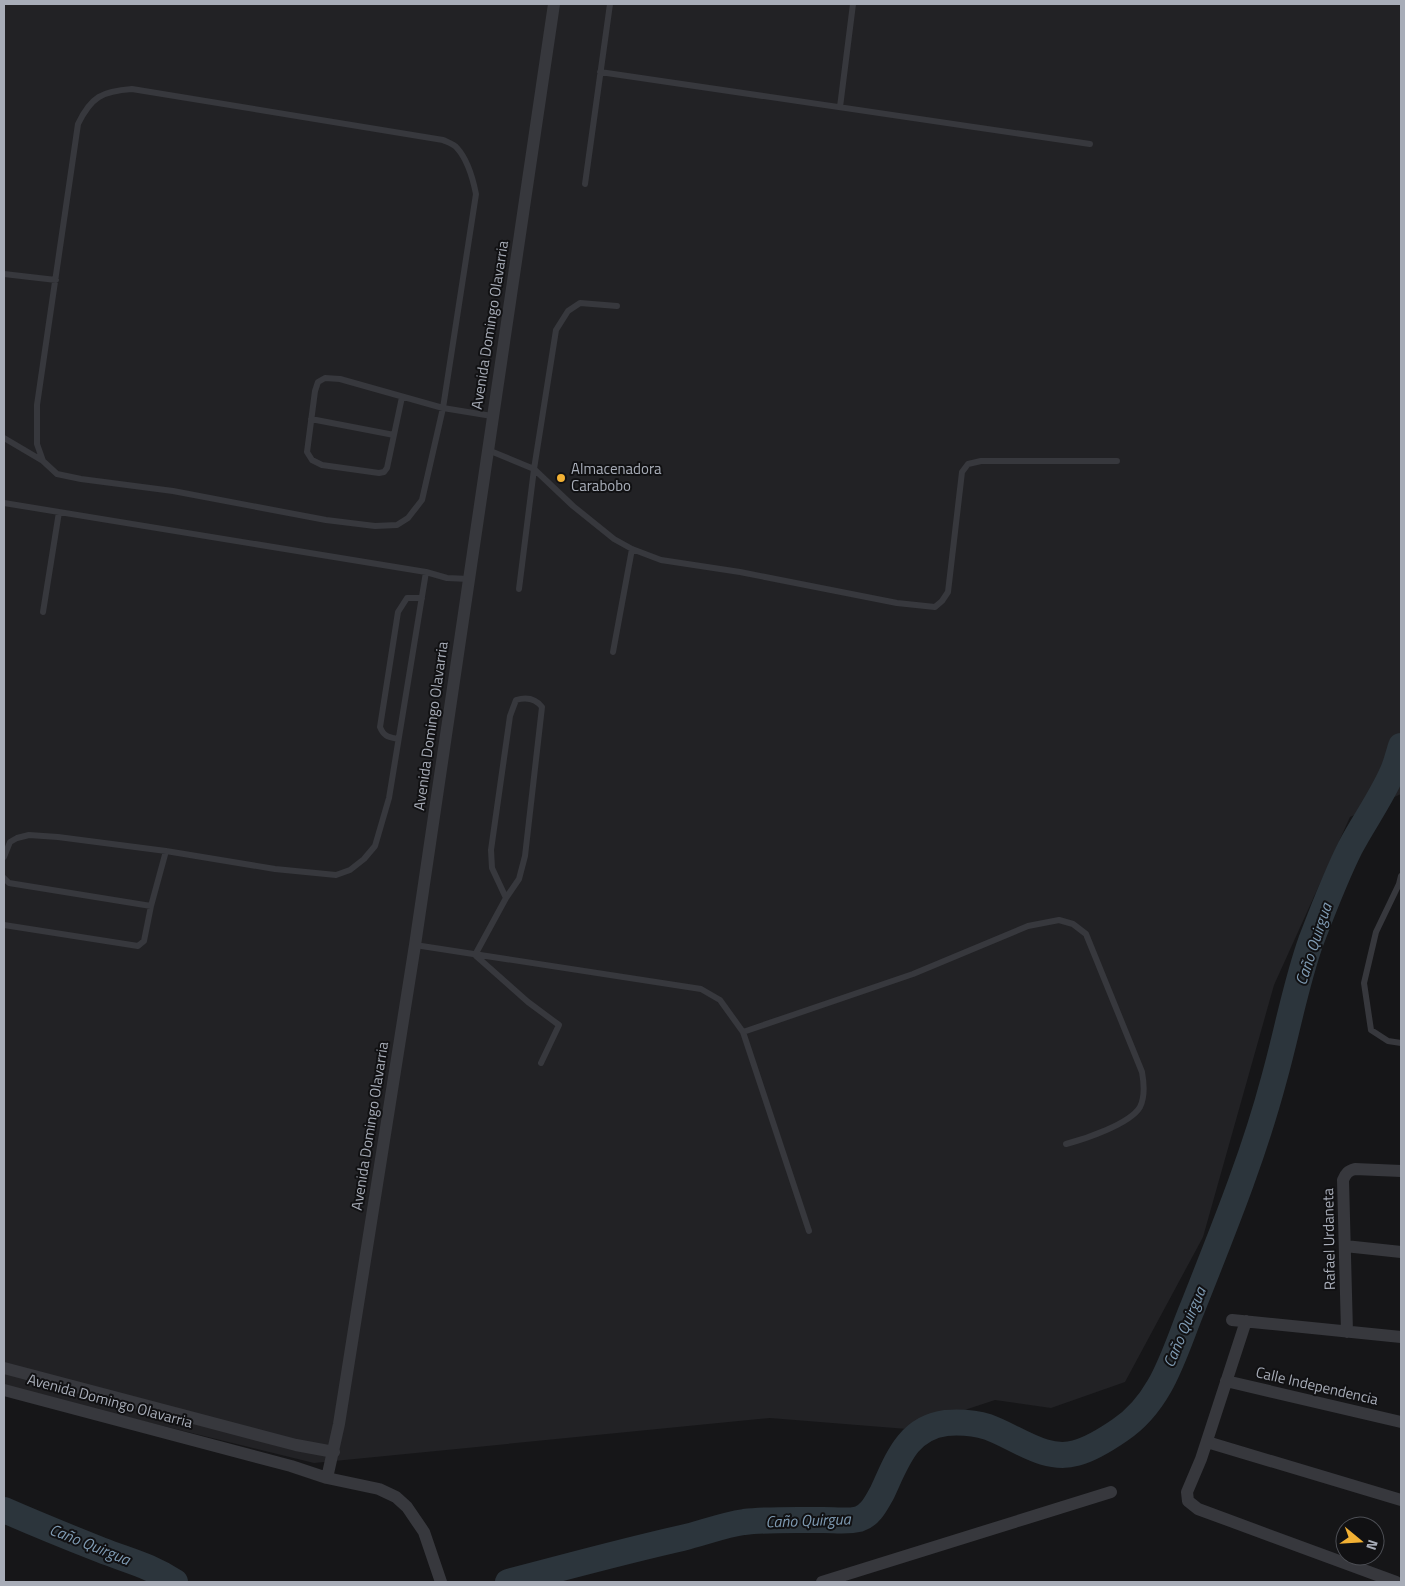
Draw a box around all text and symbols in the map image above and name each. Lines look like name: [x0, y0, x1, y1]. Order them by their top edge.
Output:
street label: Avenida Domingo Olavarria: [465, 238, 514, 411]
place label: Almacenadora Carabobo: [571, 457, 662, 497]
marker: Almacenadora Carabobo: [555, 472, 567, 484]
street label: Avenida Domingo Olavarria: [407, 639, 454, 812]
water label: Caño Quirgua: [1288, 899, 1338, 988]
street label: Avenida Domingo Olavarria: [345, 1039, 394, 1212]
street label: Rafael Urdaneta: [1316, 1187, 1341, 1290]
water label: Caño Quirgua: [1156, 1282, 1212, 1371]
street label: Calle Independencia: [1254, 1360, 1381, 1411]
street label: Avenida Domingo Olavarria: [25, 1367, 196, 1434]
water label: Caño Quirgua: [765, 1506, 852, 1533]
north arrow: [1335, 1516, 1385, 1566]
water label: Caño Quirgua: [46, 1517, 135, 1571]
text: N: [1361, 1537, 1384, 1553]

